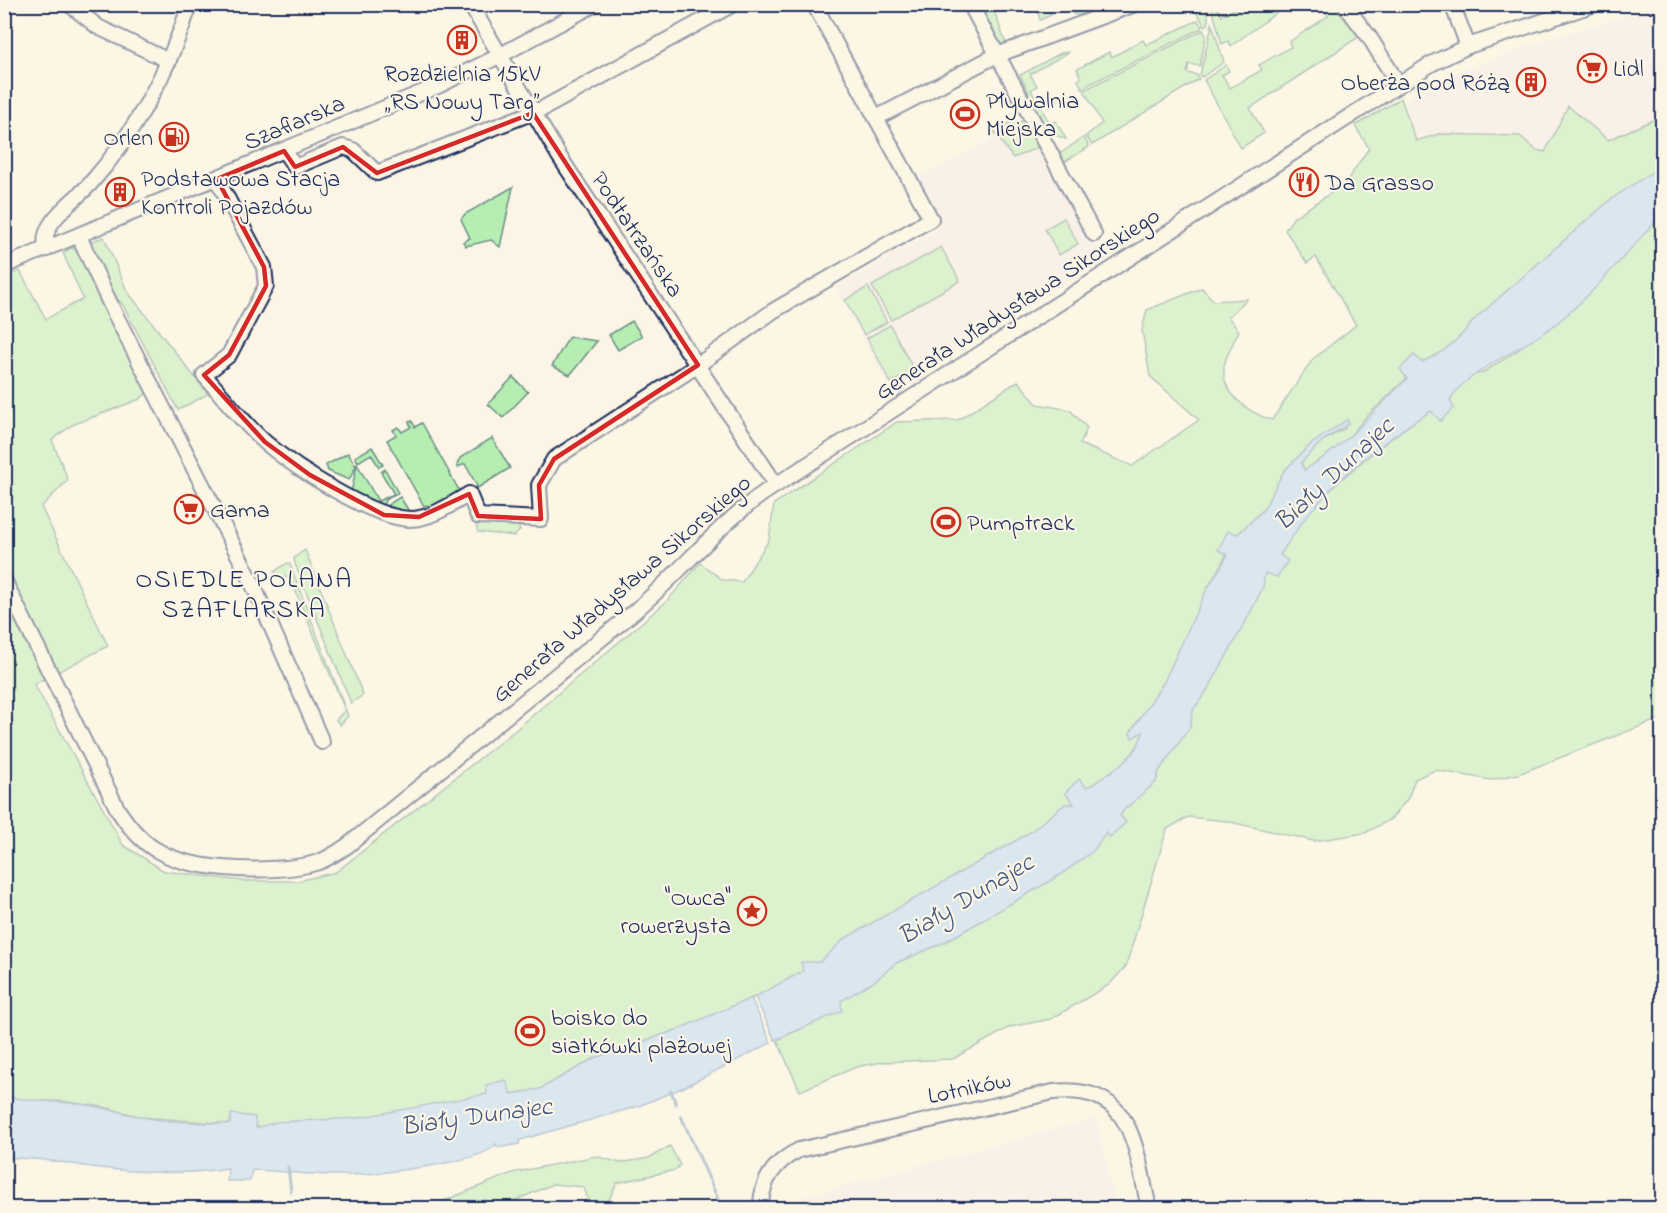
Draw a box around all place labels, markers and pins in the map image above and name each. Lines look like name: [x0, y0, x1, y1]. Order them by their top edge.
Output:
building icon: Rozdzielnia 15kV „RS Nowy Targ”: [446, 24, 478, 56]
supermarket icon: Lidl: [1576, 52, 1608, 84]
place label: Lidl: [1613, 53, 1644, 88]
place label: Rozdzielnia 15kV „RS Nowy Targ”: [384, 58, 541, 122]
building icon: Oberża pod Różą: [1515, 66, 1547, 98]
place label: Oberża pod Różą: [1341, 67, 1510, 102]
place label: Pływalnia Miejska: [986, 85, 1079, 148]
sports icon: Pływalnia Miejska: [949, 98, 981, 130]
fuel station icon: Orlen: [158, 121, 190, 153]
place label: Orlen: [103, 122, 153, 157]
place label: Podstawowa Stacja Kontroli Pojazdów: [141, 163, 340, 226]
restaurant icon: Da Grasso: [1288, 166, 1320, 198]
place label: Da Grasso: [1324, 167, 1434, 202]
building icon: Podstawowa Stacja Kontroli Pojazdów: [104, 176, 136, 208]
supermarket icon: Gama: [173, 493, 205, 525]
place label: Gama: [210, 494, 270, 529]
sports icon: Pumptrack: [930, 506, 962, 538]
place label: Pumptrack: [967, 507, 1075, 542]
place label: "Owca" rowerzysta: [621, 882, 731, 946]
place icon: "Owca" rowerzysta: [736, 895, 768, 927]
place label: boisko do siatkówki plażowej: [551, 1002, 732, 1065]
sports icon: boisko do siatkówki plażowej: [514, 1015, 546, 1047]

